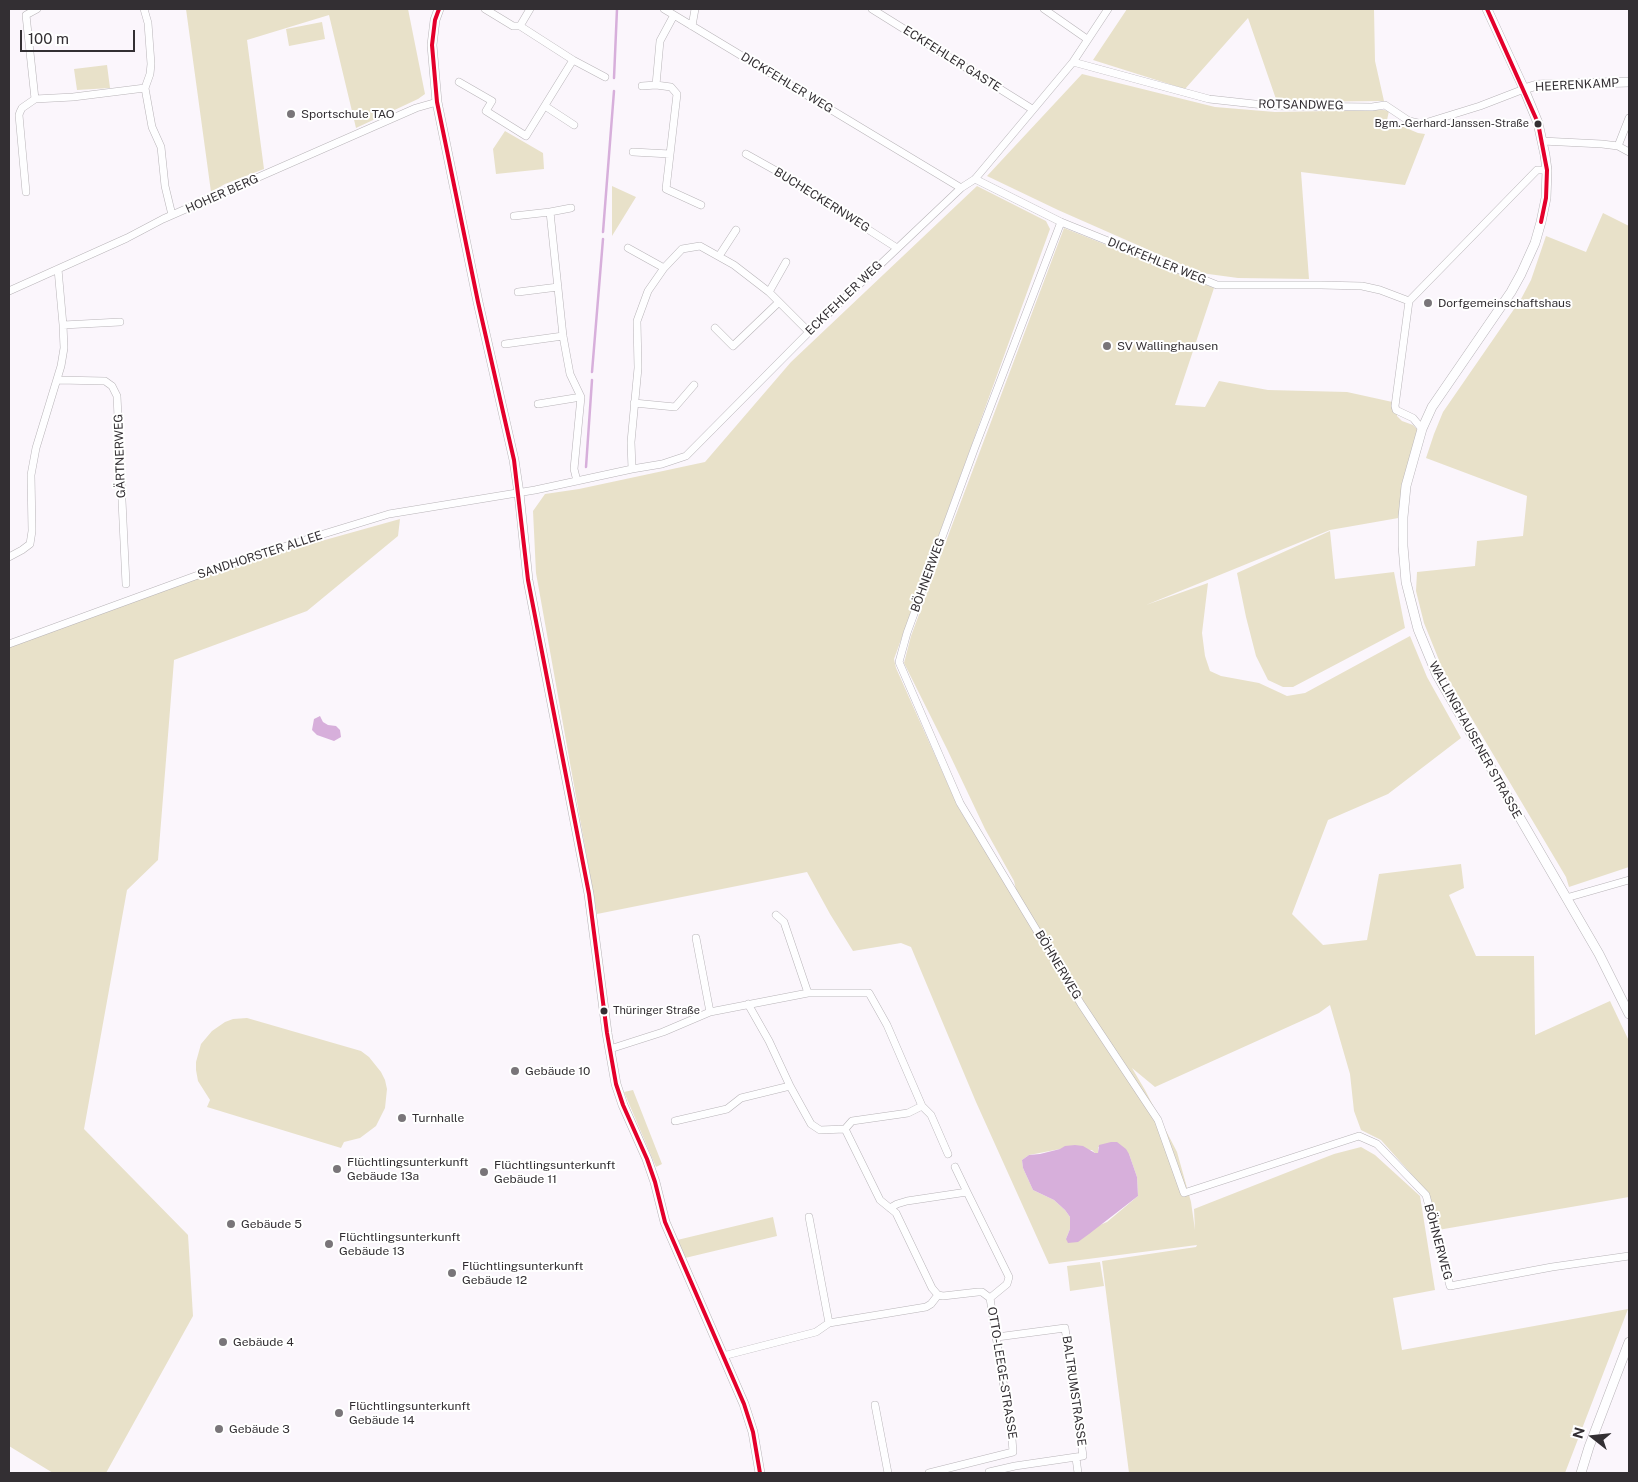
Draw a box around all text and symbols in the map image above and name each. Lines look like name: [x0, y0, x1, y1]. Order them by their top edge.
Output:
scale bar: [22, 20, 138, 52]
street label: ECKFEHLER GASTE: [900, 23, 1004, 95]
text: 100 m: [28, 30, 69, 47]
street label: DICKFEHLER WEG: [738, 50, 836, 116]
street label: HEERENKAMP: [1535, 76, 1619, 94]
street label: ROTSANDWEG: [1258, 97, 1344, 113]
place label: Sportschule TAO: [301, 107, 395, 121]
marker: Sportschule TAO: [285, 108, 297, 120]
place label: Bgm.-Gerhard-Janssen-Straße: [1375, 117, 1529, 131]
marker: Bgm.-Gerhard-Janssen-Straße: [1533, 119, 1543, 129]
street label: BUCHECKERNWEG: [771, 165, 873, 235]
street label: HOHER BERG: [183, 172, 261, 216]
street label: DICKFEHLER WEG: [1106, 235, 1208, 287]
street label: ECKFEHLER WEG: [803, 258, 885, 338]
place label: Dorfgemeinschaftshaus: [1438, 296, 1571, 310]
marker: Dorfgemeinschaftshaus: [1422, 297, 1434, 309]
place label: SV Wallinghausen: [1117, 339, 1218, 353]
marker: SV Wallinghausen: [1101, 340, 1113, 352]
street label: GÄRTNERWEG: [111, 414, 129, 498]
street label: SANDHORSTER ALLEE: [196, 528, 324, 582]
street label: BÖHNERWEG: [908, 536, 948, 614]
street label: WALLINGHAUSENER STRASSE: [1426, 659, 1524, 821]
street label: BÖHNERWEG: [1032, 928, 1084, 1002]
place label: Thüringer Straße: [613, 1004, 700, 1018]
marker: Thüringer Straße: [599, 1006, 609, 1016]
place label: Gebäude 10: [525, 1064, 590, 1078]
marker: Gebäude 10: [509, 1065, 521, 1077]
place label: Turnhalle: [412, 1111, 464, 1125]
marker: Turnhalle: [396, 1112, 408, 1124]
place label: Flüchtlingsunterkunft Gebäude 13a: [347, 1155, 468, 1183]
place label: Flüchtlingsunterkunft Gebäude 11: [494, 1158, 615, 1186]
marker: Flüchtlingsunterkunft Gebäude 13a: [331, 1163, 343, 1175]
marker: Flüchtlingsunterkunft Gebäude 11: [478, 1166, 490, 1178]
street label: BÖHNERWEG: [1421, 1202, 1455, 1282]
place label: Gebäude 5: [241, 1217, 302, 1231]
marker: Gebäude 5: [225, 1218, 237, 1230]
place label: Flüchtlingsunterkunft Gebäude 13: [339, 1230, 460, 1258]
marker: Flüchtlingsunterkunft Gebäude 13: [323, 1238, 335, 1250]
place label: Flüchtlingsunterkunft Gebäude 12: [462, 1259, 583, 1287]
marker: Flüchtlingsunterkunft Gebäude 12: [446, 1267, 458, 1279]
street label: OTTO-LEEGE-STRASSE: [984, 1306, 1020, 1440]
place label: Gebäude 4: [233, 1335, 294, 1349]
street label: BALTRUMSTRASSE: [1059, 1335, 1089, 1447]
marker: Gebäude 4: [217, 1336, 229, 1348]
place label: Flüchtlingsunterkunft Gebäude 14: [349, 1399, 470, 1427]
marker: Flüchtlingsunterkunft Gebäude 14: [333, 1407, 345, 1419]
north arrow: [1568, 1412, 1618, 1462]
place label: Gebäude 3: [229, 1422, 290, 1436]
marker: Gebäude 3: [213, 1423, 225, 1435]
text: N: [1569, 1425, 1588, 1440]

